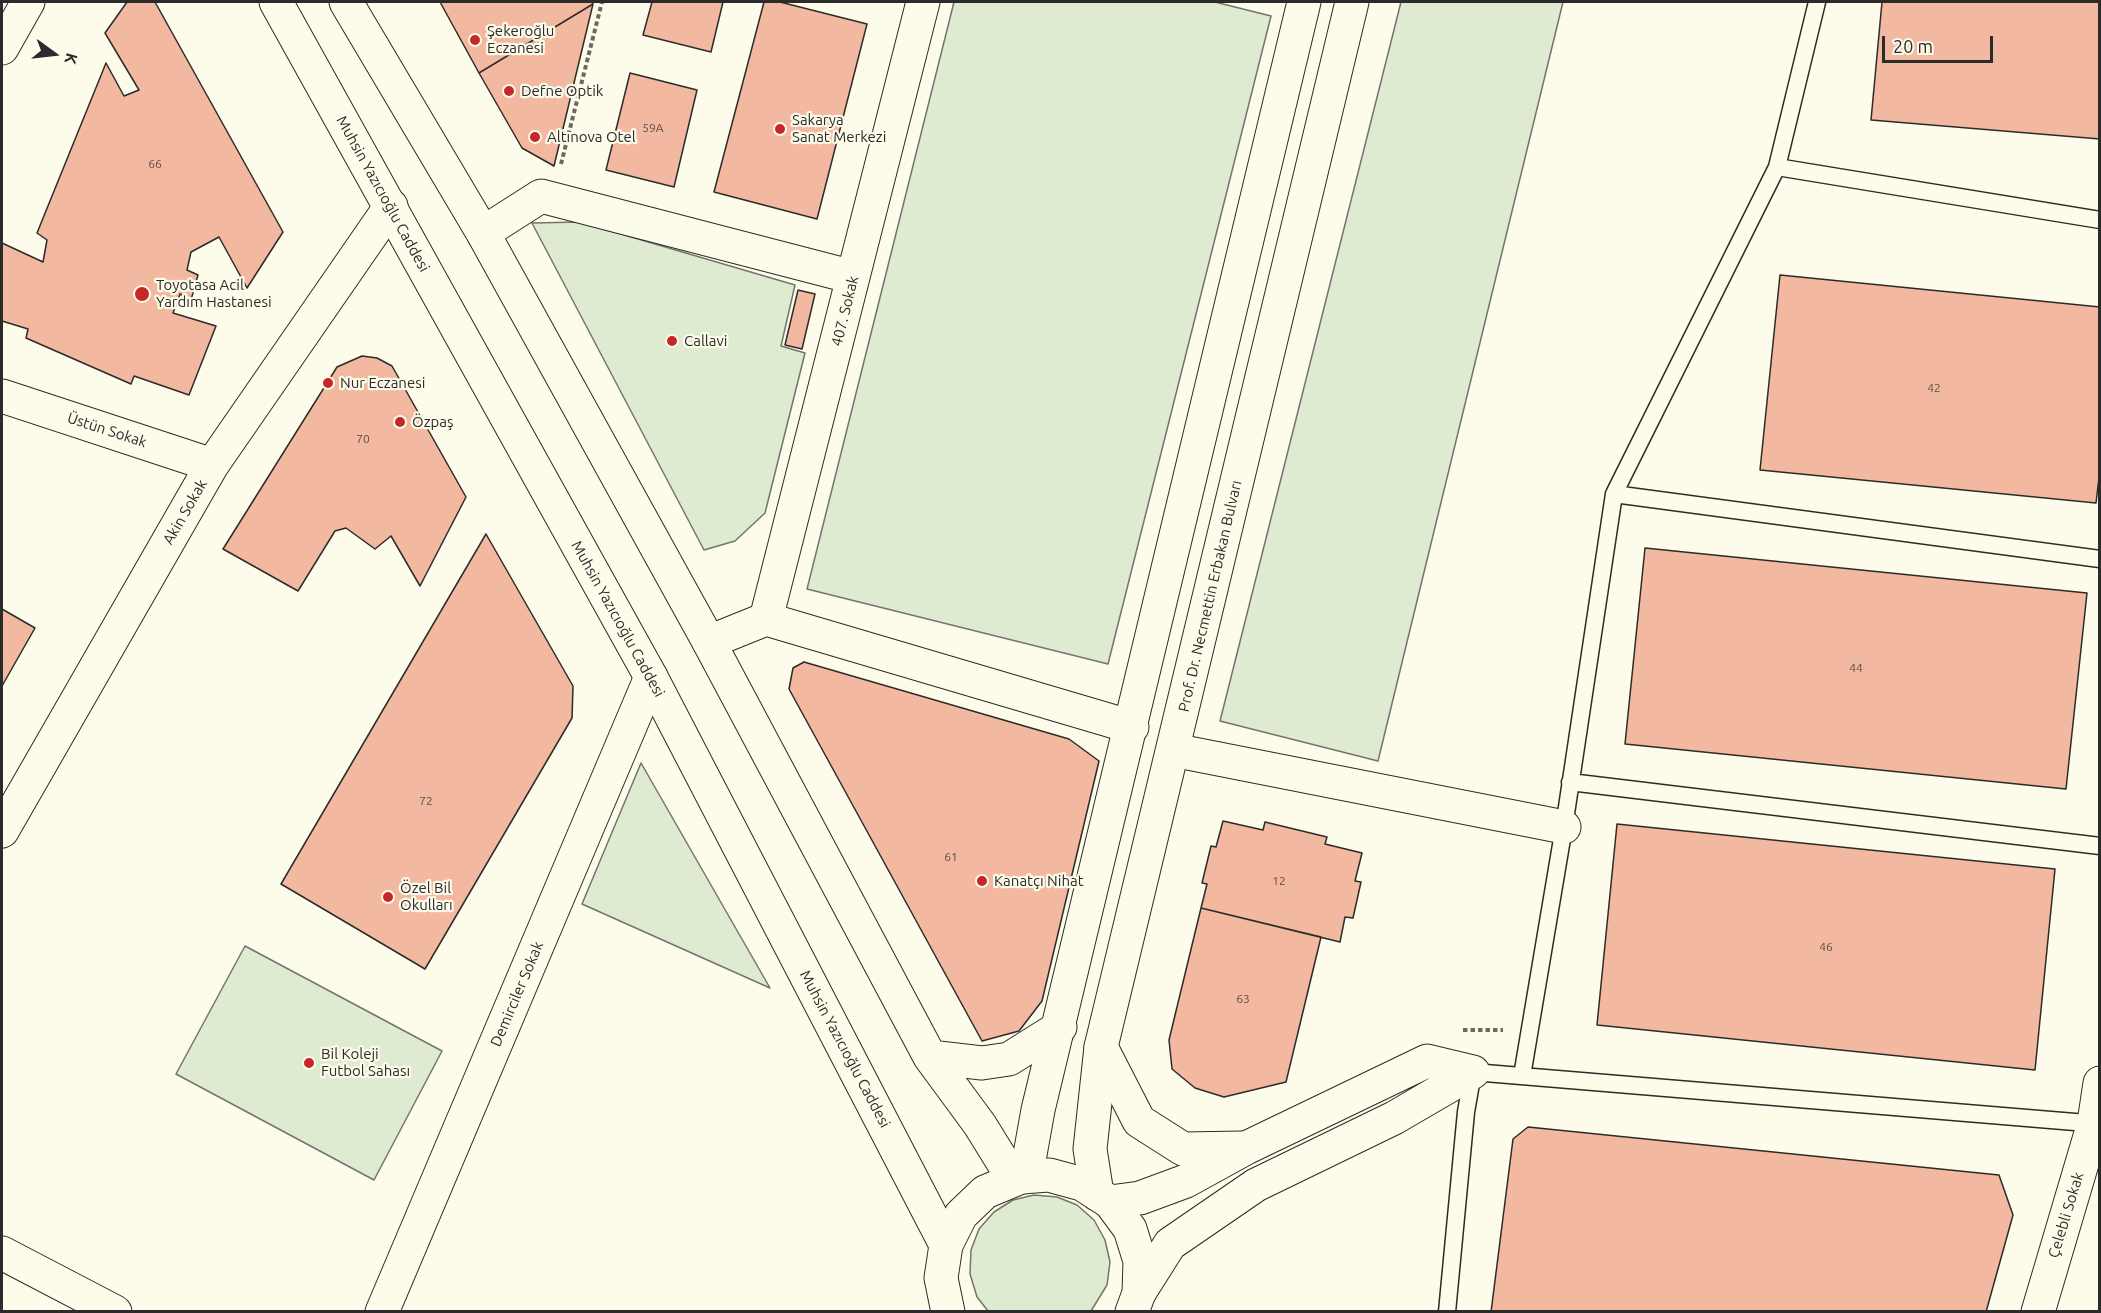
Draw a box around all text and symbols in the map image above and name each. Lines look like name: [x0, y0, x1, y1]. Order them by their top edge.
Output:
place label: Şekeroğlu Eczanesi: [487, 22, 554, 57]
north arrow: [24, 24, 84, 84]
scale bar: [1885, 24, 1996, 62]
marker: Şekeroğlu Eczanesi: [468, 33, 482, 47]
text: 20 m: [1893, 36, 1933, 56]
text: K: [61, 51, 81, 66]
place label: Defne Optik: [521, 82, 603, 100]
marker: Defne Optik: [502, 84, 516, 98]
place label: Sakarya Sanat Merkezi: [792, 111, 886, 146]
street label: Muhsin Yazıcıoğlu Caddesi: [333, 113, 433, 275]
house number: 59A: [642, 121, 664, 135]
marker: Sakarya Sanat Merkezi: [773, 122, 787, 136]
place label: Altınova Otel: [547, 128, 636, 146]
marker: Altınova Otel: [528, 130, 542, 144]
house number: 66: [148, 157, 162, 171]
street label: 407. Sokak: [828, 274, 862, 348]
place label: Toyotasa Acil Yardım Hastanesi: [156, 276, 272, 311]
marker: Toyotasa Acil Yardım Hastanesi: [133, 285, 151, 303]
place label: Callavi: [684, 332, 727, 350]
marker: Callavi: [665, 334, 679, 348]
place label: Nur Eczanesi: [340, 374, 425, 392]
marker: Nur Eczanesi: [321, 376, 335, 390]
house number: 42: [1927, 381, 1941, 395]
street label: Üstün Sokak: [65, 409, 149, 451]
place label: Özpaş: [412, 413, 454, 431]
marker: Özpaş: [393, 415, 407, 429]
house number: 70: [356, 432, 370, 446]
street label: Akin Sokak: [159, 476, 211, 548]
street label: Prof. Dr. Necmettin Erbakan Bulvarı: [1175, 478, 1245, 714]
street label: Muhsin Yazıcıoğlu Caddesi: [568, 538, 668, 700]
house number: 44: [1849, 661, 1863, 675]
house number: 72: [419, 794, 433, 808]
house number: 61: [944, 850, 958, 864]
place label: Kanatçı Nihat: [994, 872, 1084, 890]
marker: Kanatçı Nihat: [975, 874, 989, 888]
house number: 12: [1272, 874, 1286, 888]
place label: Özel Bil Okulları: [400, 879, 453, 914]
marker: Özel Bil Okulları: [381, 890, 395, 904]
street label: Demirciler Sokak: [487, 939, 547, 1049]
house number: 46: [1819, 940, 1833, 954]
street label: Muhsin Yazıcıoğlu Caddesi: [796, 967, 894, 1131]
house number: 63: [1236, 992, 1250, 1006]
place label: Bil Koleji Futbol Sahası: [321, 1045, 410, 1080]
marker: Bil Koleji Futbol Sahası: [302, 1056, 316, 1070]
street label: Çelebli Sokak: [2044, 1170, 2088, 1260]

